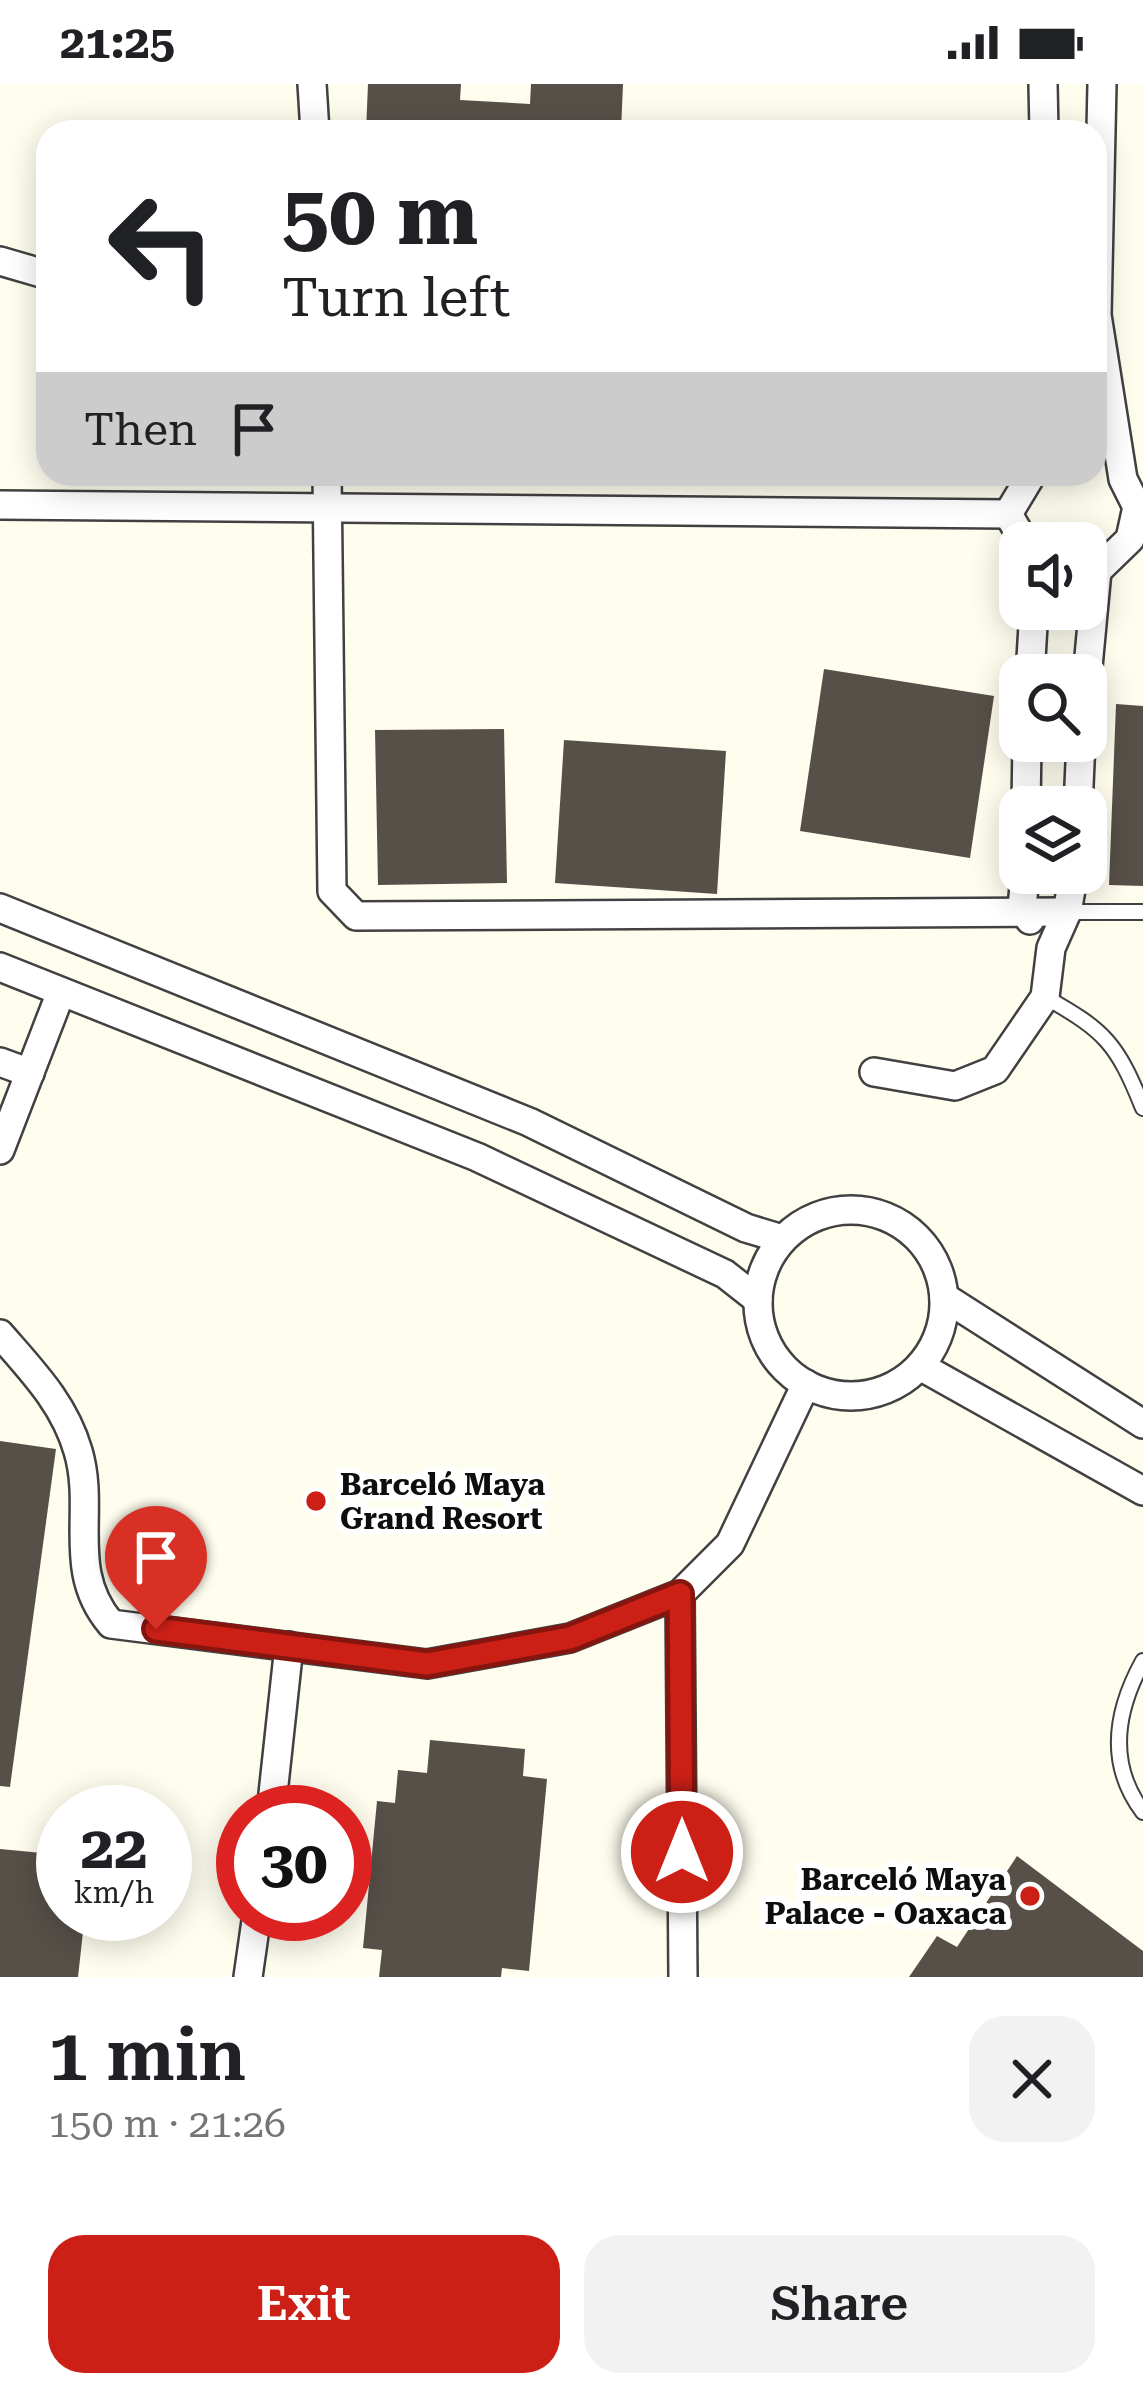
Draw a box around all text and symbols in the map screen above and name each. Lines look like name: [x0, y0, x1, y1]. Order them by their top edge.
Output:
text: 21:25: [60, 16, 175, 69]
text: 50 m: [282, 166, 478, 264]
icon: left: [84, 168, 240, 324]
text: Turn left: [282, 266, 510, 329]
icon: arrive: [221, 396, 287, 462]
text: Then: [84, 403, 197, 456]
map controls: [999, 522, 1107, 894]
button: sound: [999, 522, 1107, 630]
button: search: [999, 654, 1107, 762]
button: layers: [999, 786, 1107, 894]
place label: Barceló Maya Grand Resort: [340, 1467, 546, 1536]
marker: Barceló Maya Grand Resort: [303, 1488, 329, 1514]
pin: [105, 1506, 207, 1629]
icon: arrive: [123, 1524, 189, 1590]
speed limit sign: 30: [216, 1785, 372, 1941]
position arrow: [619, 1789, 745, 1915]
text: 22: [80, 1812, 148, 1883]
place label: Barceló Maya Palace - Oaxaca: [765, 1862, 1006, 1931]
text: km/h: [74, 1875, 154, 1910]
marker: Barceló Maya Palace - Oaxaca: [1017, 1883, 1043, 1909]
text: 1 min: [48, 2013, 246, 2098]
button: close: [969, 2016, 1095, 2142]
text: 150 m · 21:26: [48, 2101, 286, 2147]
button: Exit: [48, 2235, 560, 2373]
button: Share: [584, 2235, 1095, 2373]

